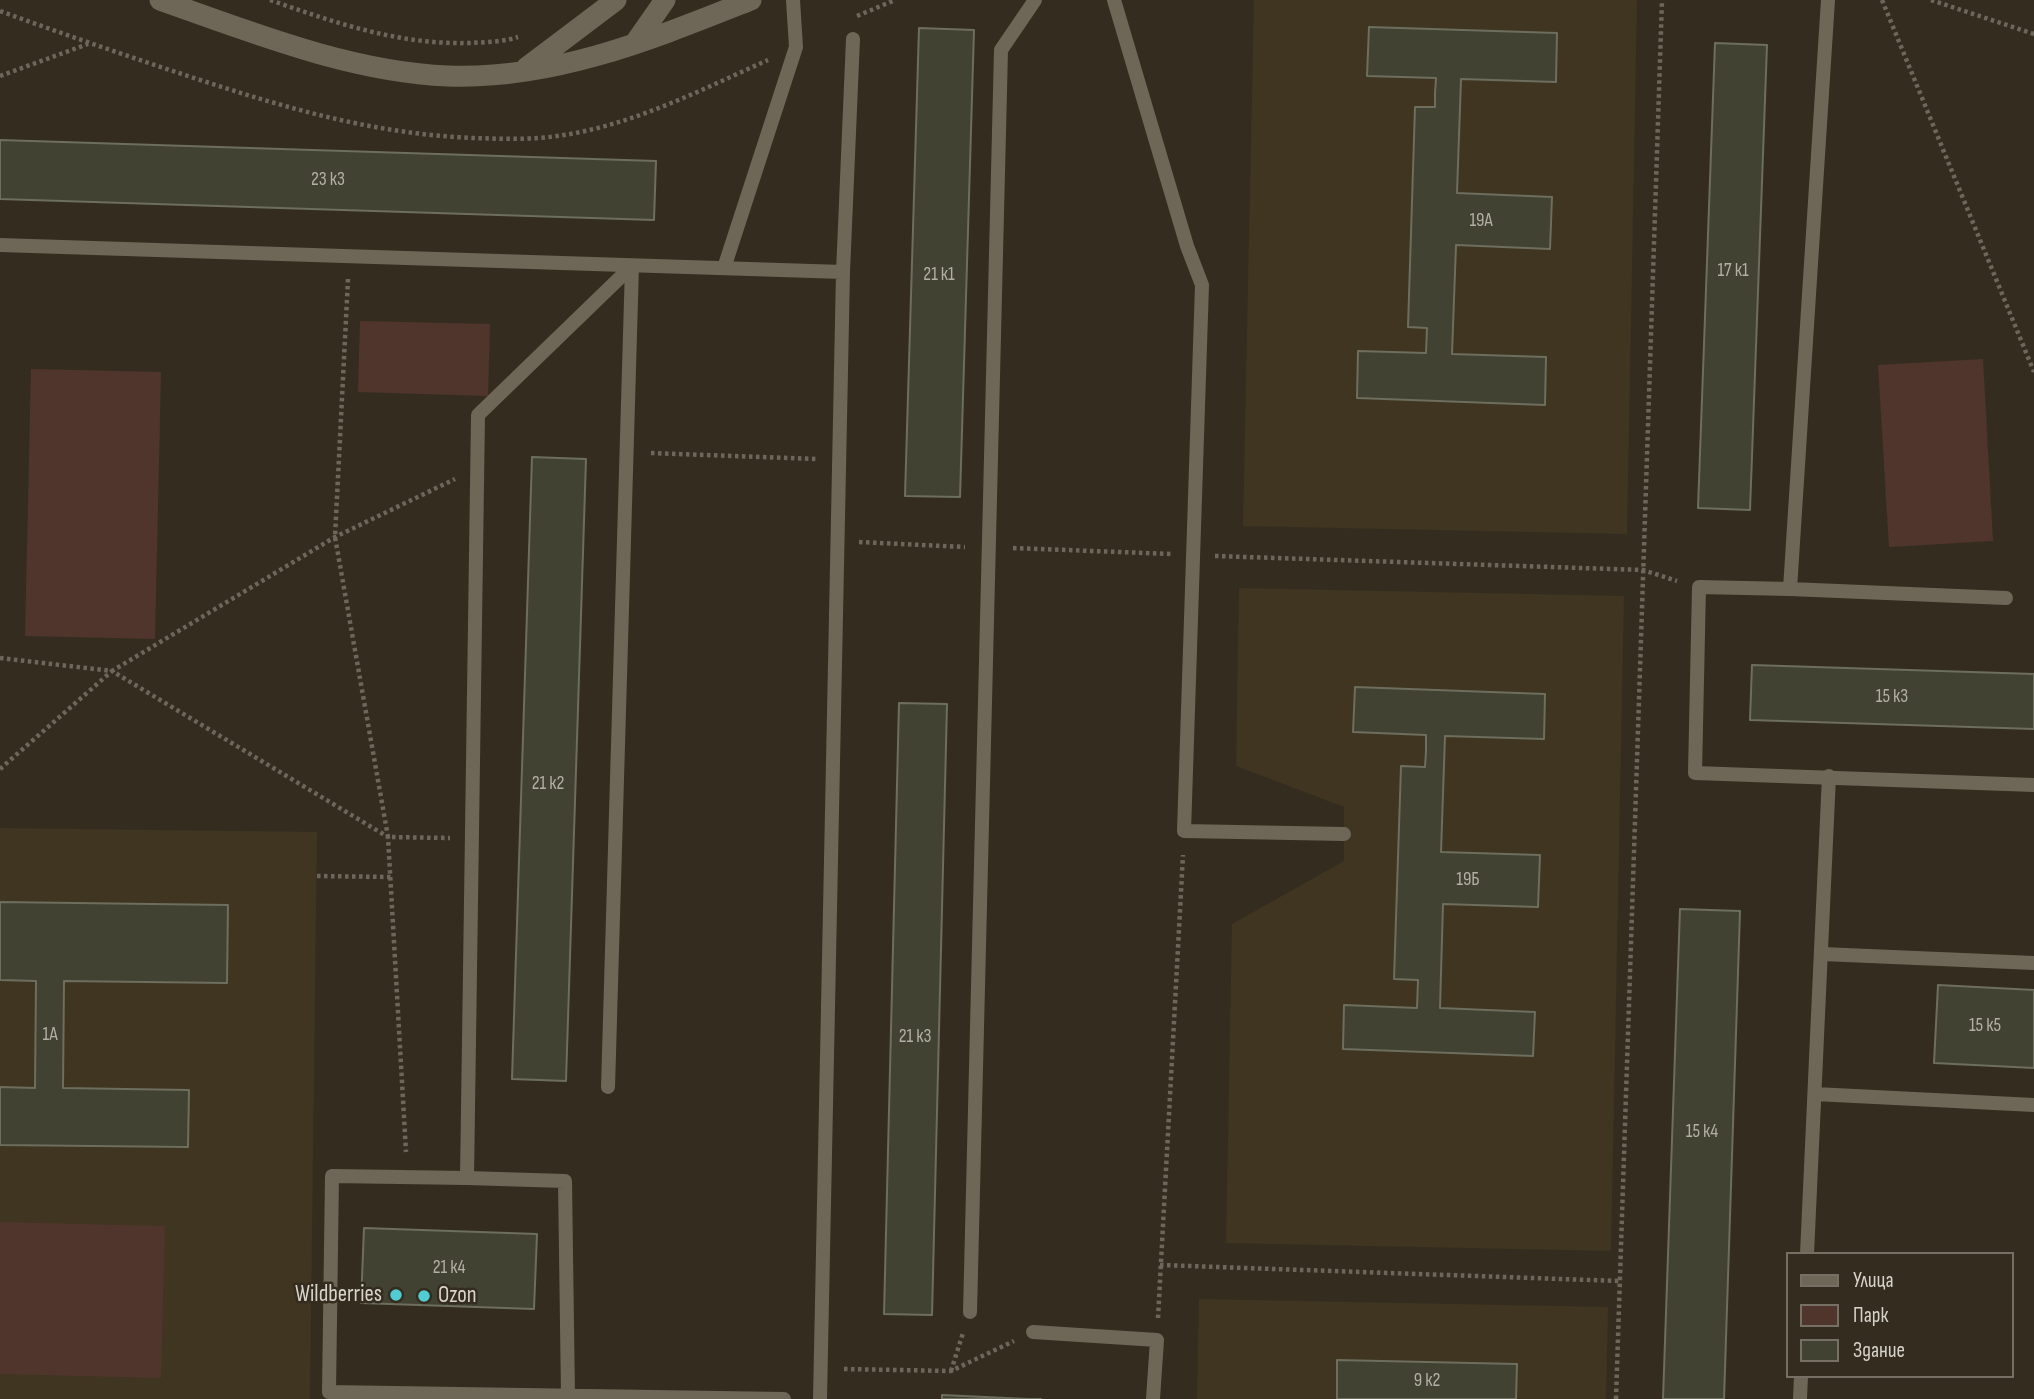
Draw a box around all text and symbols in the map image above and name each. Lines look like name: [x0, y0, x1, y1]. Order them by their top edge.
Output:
house number: 23 к3: [311, 169, 345, 191]
house number: 19А: [1469, 210, 1493, 232]
house number: 17 к1: [1717, 260, 1749, 282]
house number: 21 к1: [923, 264, 955, 286]
house number: 15 к3: [1876, 686, 1908, 708]
house number: 21 к2: [532, 773, 564, 795]
house number: 19Б: [1456, 869, 1480, 891]
house number: 15 к5: [1969, 1015, 2001, 1037]
house number: 1А: [42, 1024, 58, 1046]
house number: 21 к3: [899, 1026, 931, 1048]
house number: 15 к4: [1686, 1121, 1718, 1143]
legend: [1786, 1252, 2013, 1378]
house number: 21 к4: [433, 1257, 465, 1279]
text: Улица: [1853, 1268, 1894, 1293]
place label: Wildberries: [295, 1281, 382, 1309]
place label: Ozon: [438, 1282, 477, 1310]
marker: Wildberries: [388, 1287, 404, 1303]
marker: Ozon: [416, 1288, 432, 1304]
text: Парк: [1853, 1303, 1888, 1328]
text: Здание: [1853, 1338, 1905, 1363]
house number: 9 к2: [1414, 1370, 1440, 1392]

